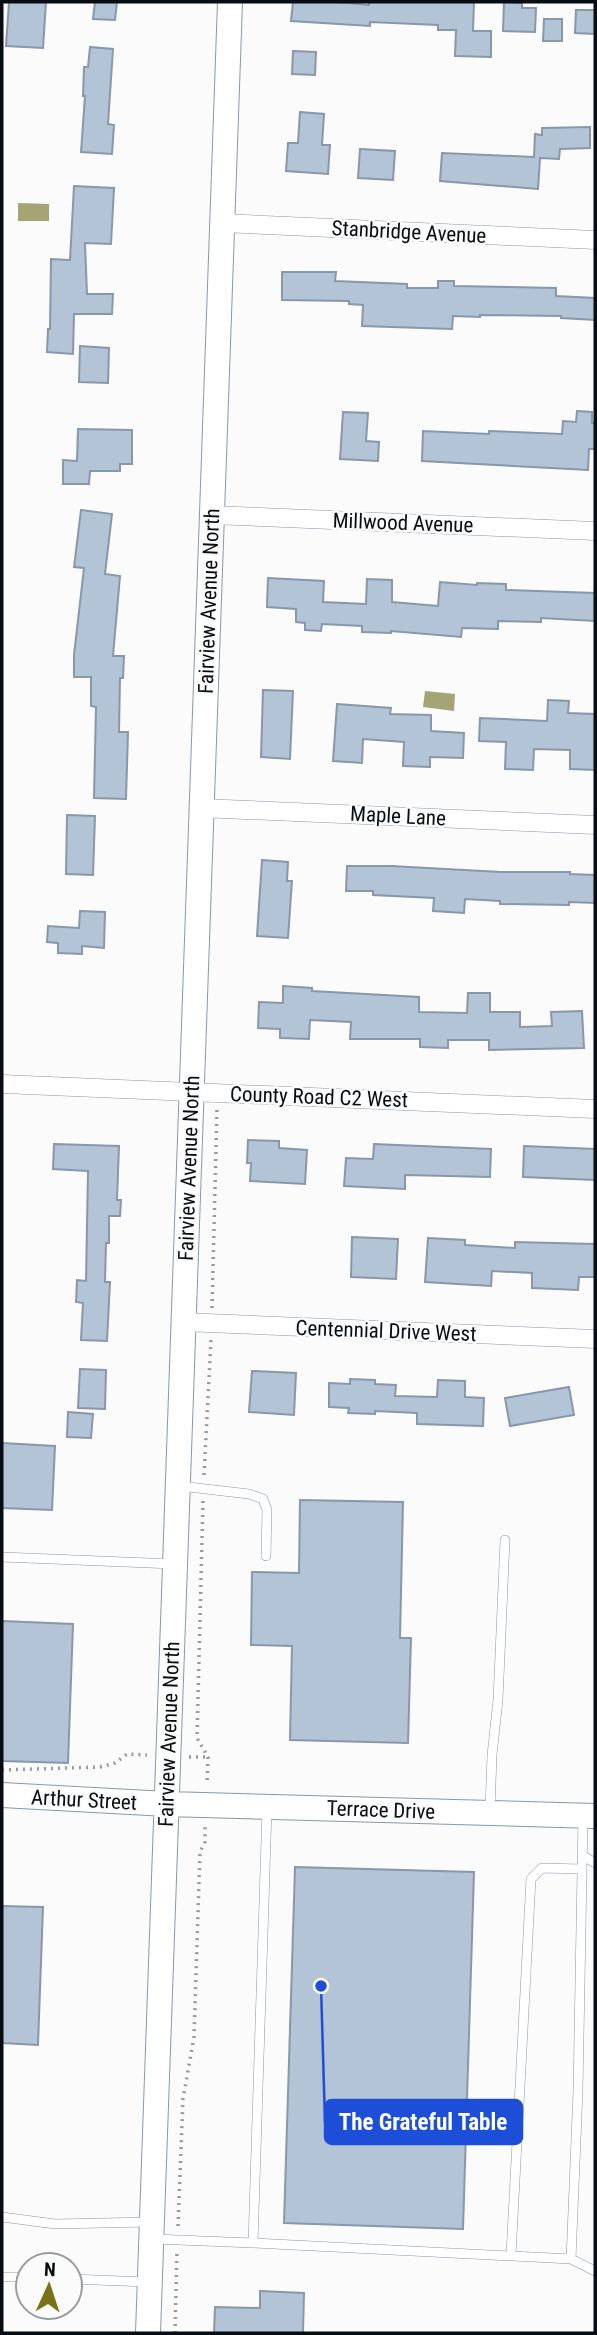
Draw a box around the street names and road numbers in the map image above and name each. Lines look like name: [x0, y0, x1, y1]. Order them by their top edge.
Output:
street label: Stanbridge Avenue: [331, 216, 487, 248]
street label: Fairview Avenue North: [194, 508, 224, 694]
street label: Millwood Avenue: [332, 509, 474, 537]
street label: Maple Lane: [350, 802, 447, 830]
street label: Fairview Avenue North: [174, 1075, 204, 1261]
street label: County Road C2 West: [230, 1082, 408, 1112]
street label: Centennial Drive West: [295, 1316, 477, 1346]
street label: Fairview Avenue North: [154, 1641, 184, 1827]
street label: Arthur Street: [30, 1785, 138, 1815]
street label: Terrace Drive: [326, 1796, 436, 1824]

